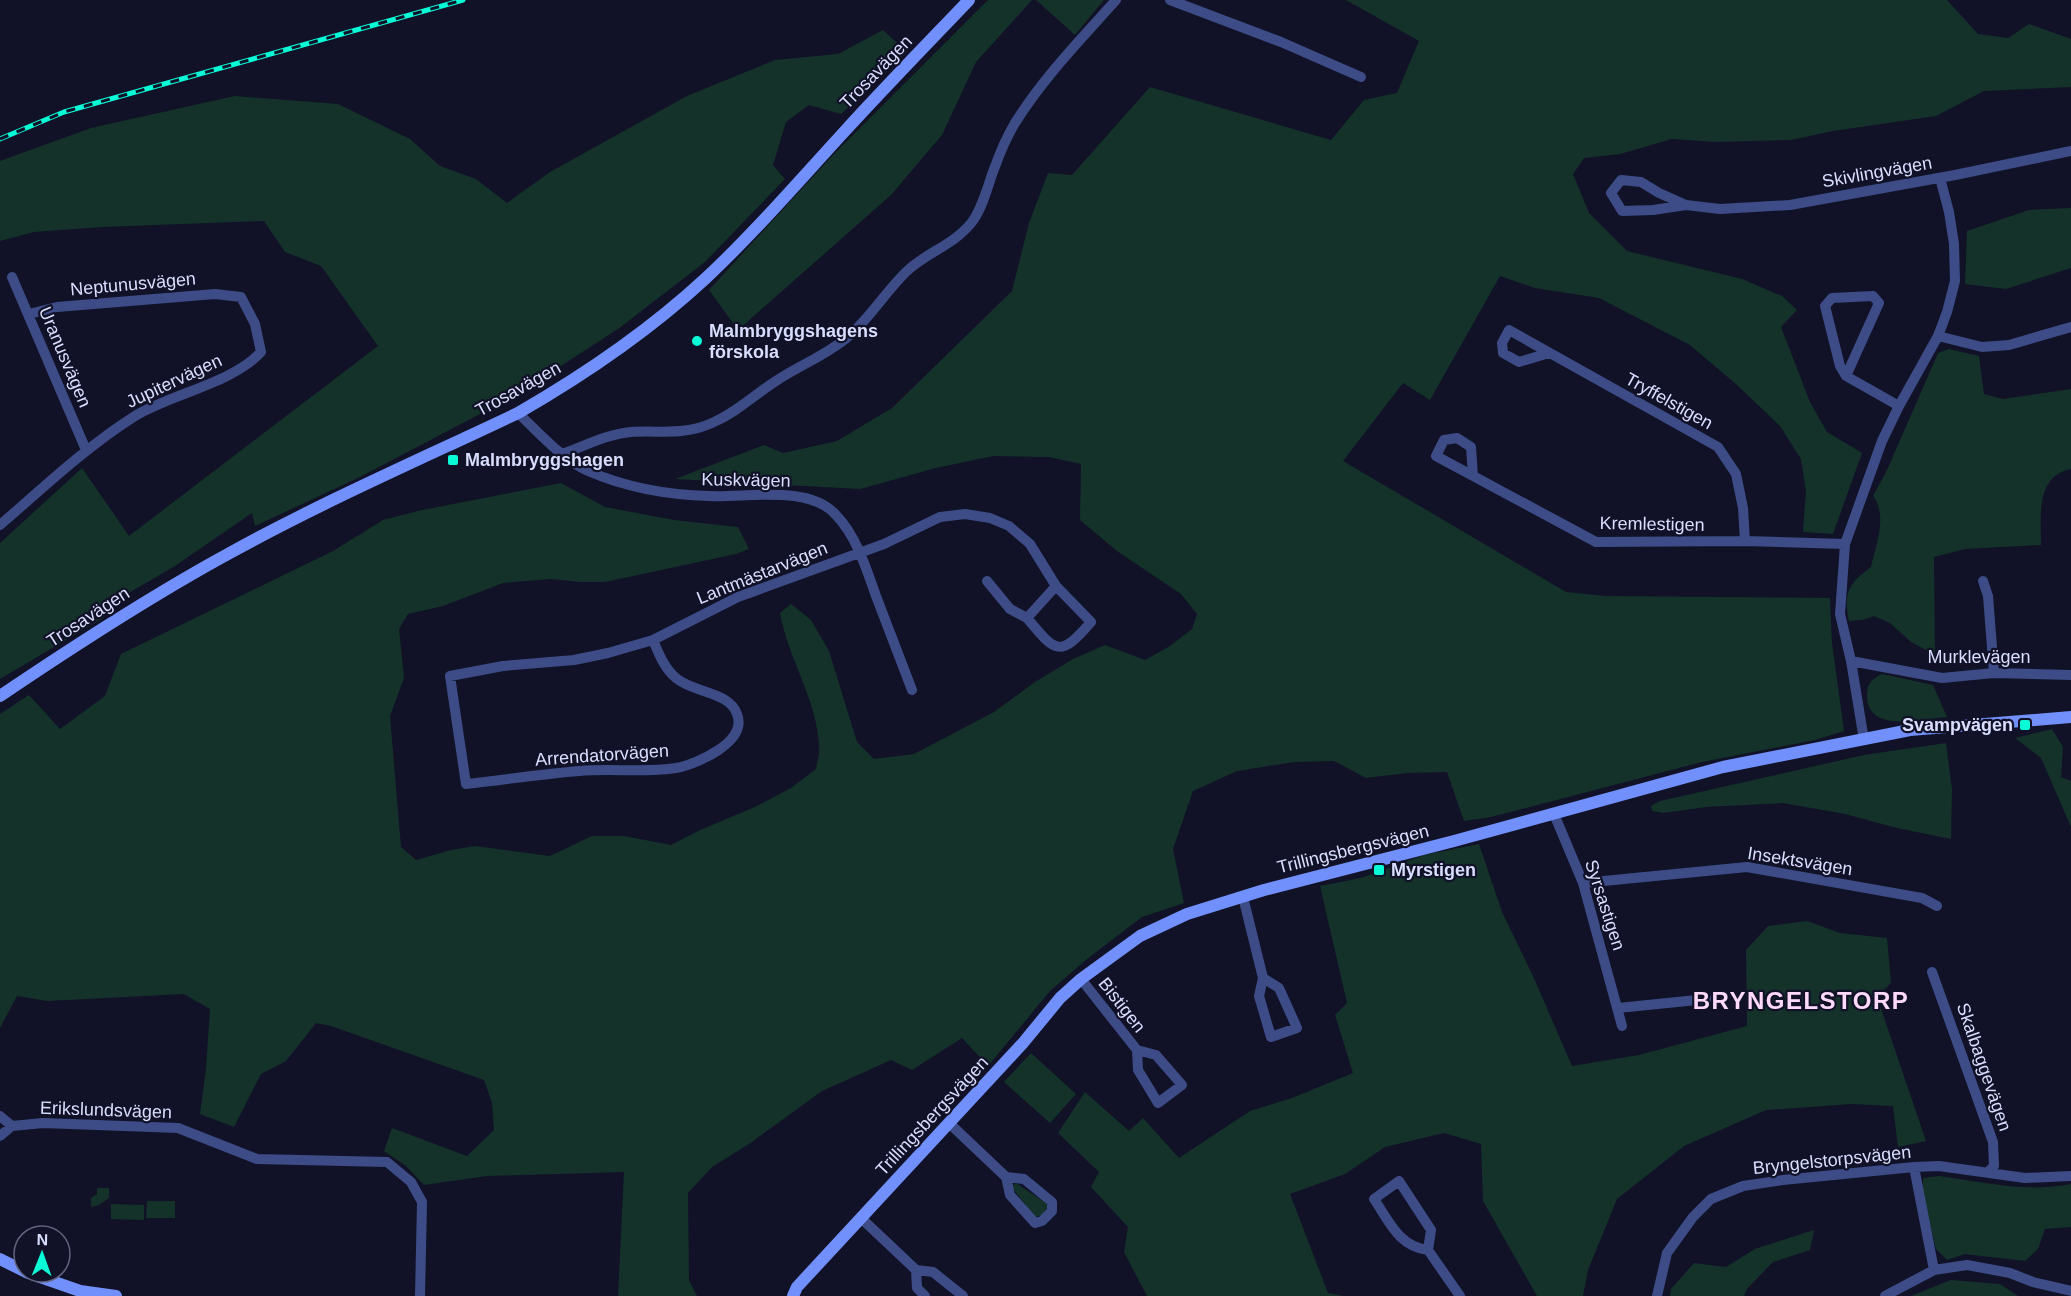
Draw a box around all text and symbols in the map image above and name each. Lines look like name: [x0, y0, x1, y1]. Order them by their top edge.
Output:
street label: Trosavägen: [836, 31, 916, 113]
street label: Skivlingvägen: [1821, 153, 1933, 191]
street label: Neptunusvägen: [69, 269, 197, 299]
street label: Uranusvägen: [35, 304, 95, 410]
place label: Malmbryggshagens förskola: [709, 321, 878, 362]
marker: Malmbryggshagens förskola: [690, 334, 704, 348]
street label: Jupitervägen: [123, 350, 225, 412]
street label: Trosavägen: [472, 357, 564, 421]
street label: Tryffelstigen: [1622, 369, 1716, 433]
place label: Malmbryggshagen: [465, 450, 624, 470]
marker: Malmbryggshagen: [446, 453, 460, 467]
street label: Kuskvägen: [701, 469, 791, 491]
street label: Kremlestigen: [1599, 513, 1705, 535]
street label: Lantmästarvägen: [694, 538, 830, 608]
street label: Trosavägen: [43, 583, 133, 651]
street label: Murklevägen: [1927, 647, 2031, 667]
place label: Svampvägen: [1902, 715, 2013, 735]
marker: Svampvägen: [2018, 718, 2032, 732]
street label: Arrendatorvägen: [534, 740, 670, 770]
street label: Trillingsbergsvägen: [1275, 820, 1431, 878]
street label: Insektsvägen: [1746, 843, 1854, 879]
street label: Syrsastigen: [1581, 857, 1629, 953]
place label: Myrstigen: [1391, 860, 1476, 880]
marker: Myrstigen: [1372, 863, 1386, 877]
street label: Bistigen: [1094, 974, 1150, 1036]
district label: BRYNGELSTORP: [1693, 987, 1909, 1014]
street label: Skalbaggevägen: [1953, 1000, 2015, 1134]
street label: Trillingsbergsvägen: [872, 1052, 992, 1180]
street label: Erikslundsvägen: [40, 1098, 172, 1122]
street label: Bryngelstorpsvägen: [1752, 1142, 1912, 1178]
north arrow: [12, 1224, 72, 1284]
text: N: [36, 1231, 48, 1248]

